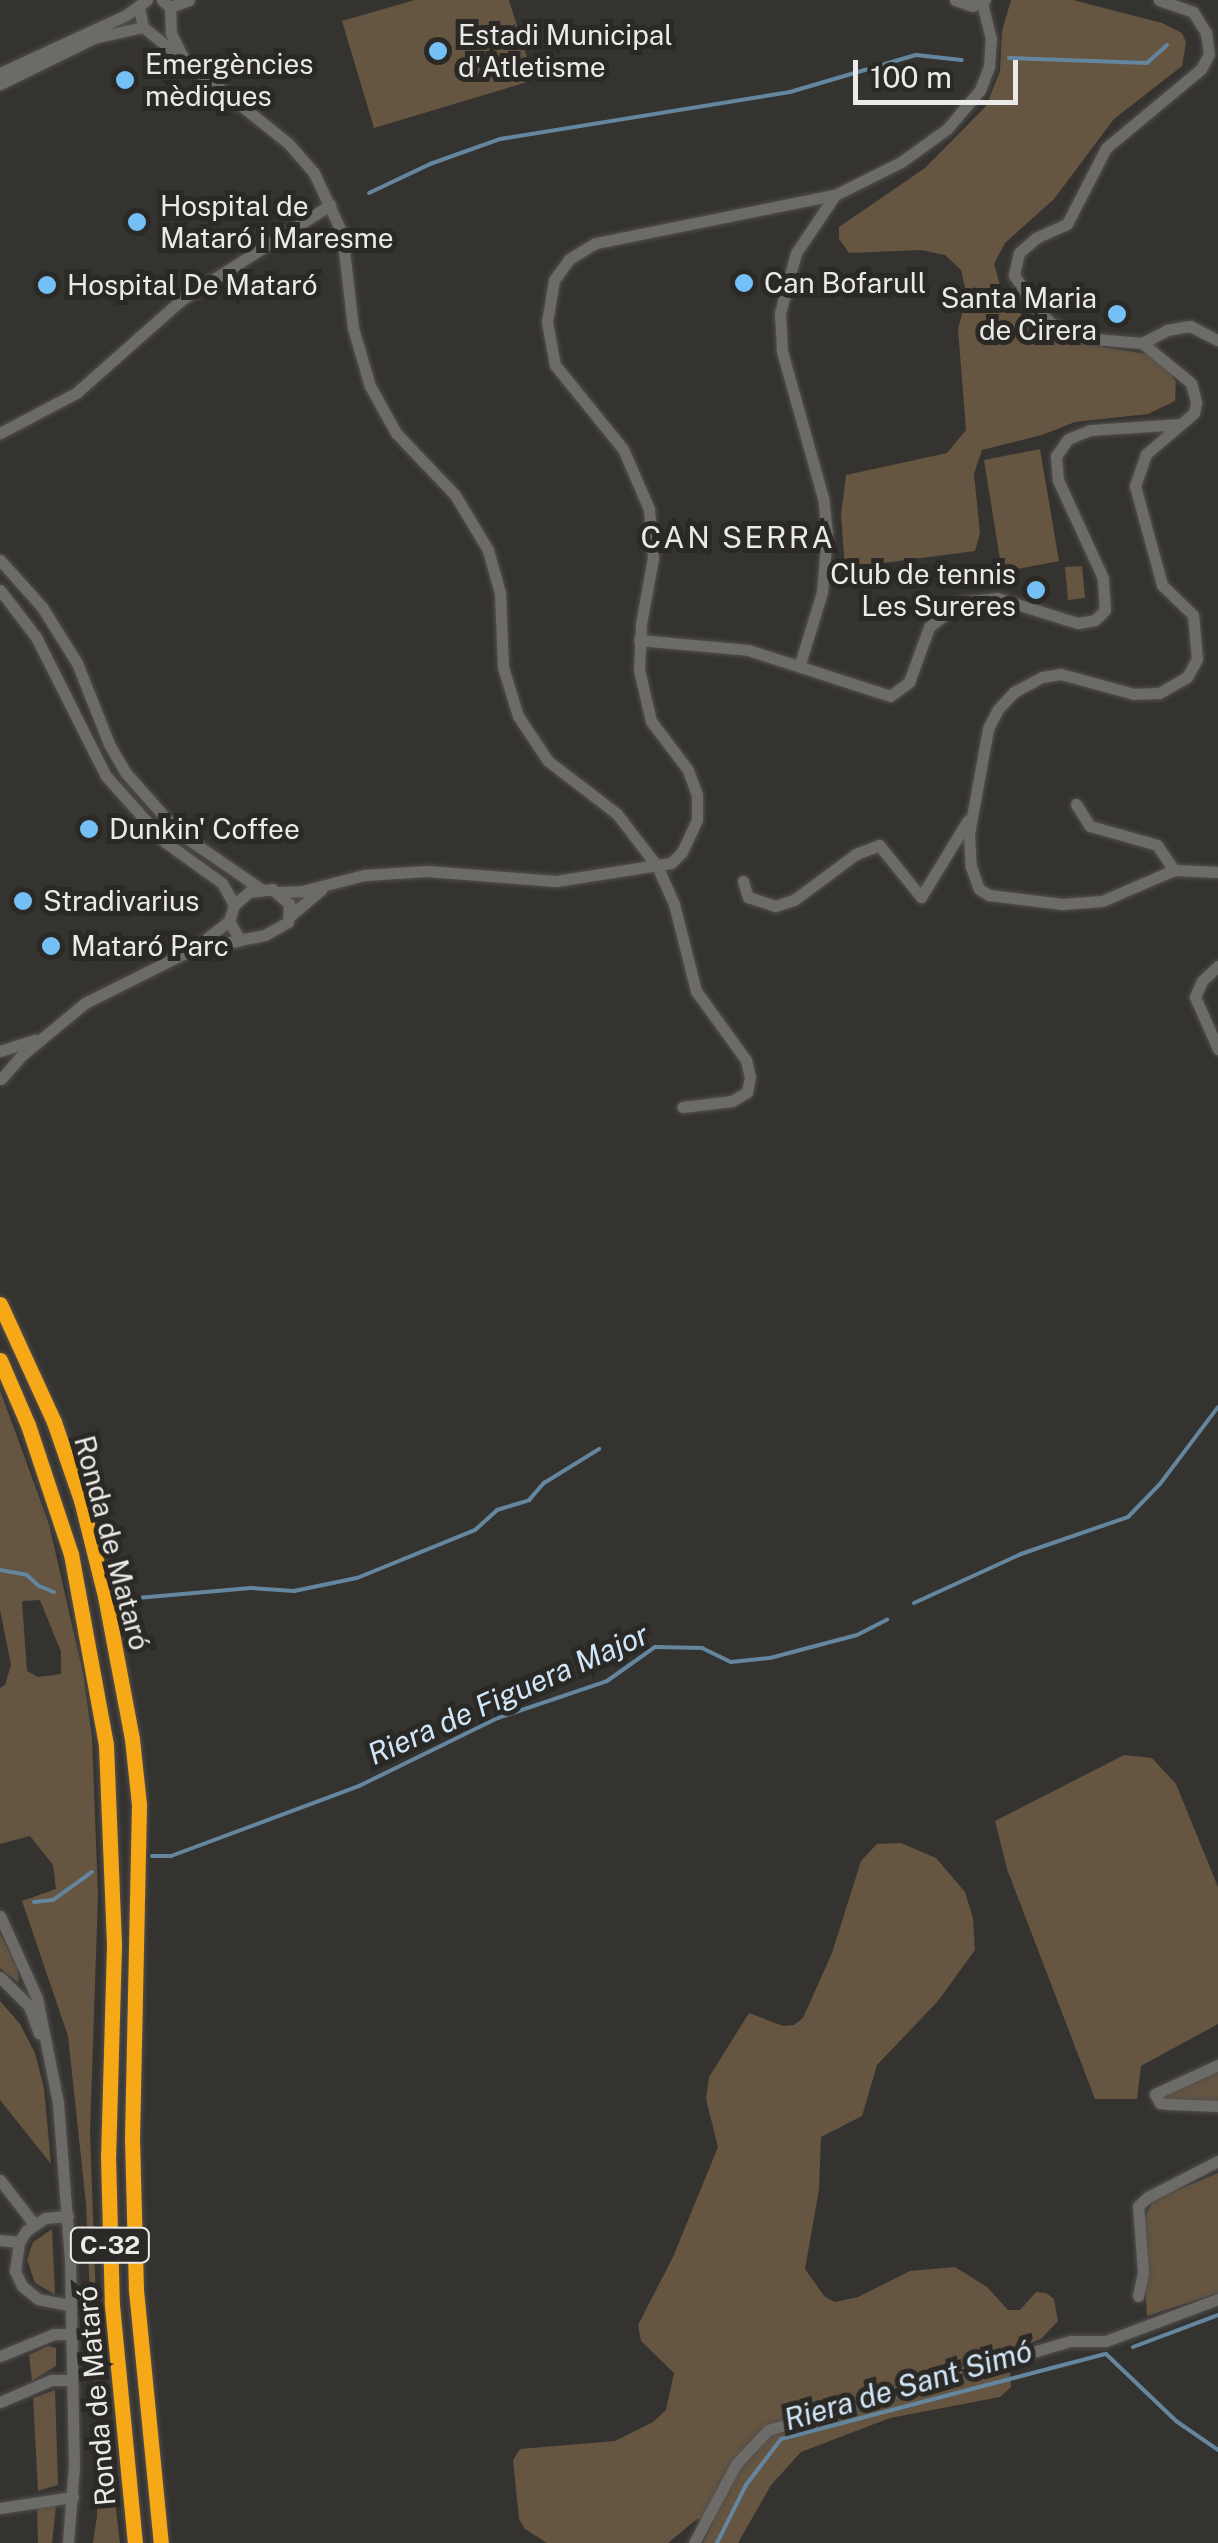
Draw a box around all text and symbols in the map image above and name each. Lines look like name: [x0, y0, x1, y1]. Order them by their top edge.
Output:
place label: Estadi Municipal d'Atletisme: [458, 18, 673, 84]
marker: Estadi Municipal d'Atletisme: [427, 40, 449, 62]
scale bar: [858, 40, 1023, 102]
place label: Emergències mèdiques: [145, 47, 313, 113]
text: 100 m: [870, 59, 952, 95]
marker: Emergències mèdiques: [114, 69, 136, 91]
place label: Hospital de Mataró i Maresme: [160, 189, 394, 255]
marker: Hospital de Mataró i Maresme: [124, 209, 150, 235]
place label: Can Bofarull: [764, 266, 926, 300]
place label: Hospital De Mataró: [67, 268, 318, 302]
marker: Can Bofarull: [733, 272, 755, 294]
marker: Hospital De Mataró: [36, 274, 58, 296]
place label: Santa Maria de Cirera: [941, 281, 1097, 347]
marker: Santa Maria de Cirera: [1106, 303, 1128, 325]
district label: CAN SERRA: [641, 519, 835, 555]
place label: Club de tennis Les Sureres: [830, 557, 1016, 623]
marker: Club de tennis Les Sureres: [1025, 579, 1047, 601]
place label: Dunkin' Coffee: [109, 812, 300, 846]
marker: Dunkin' Coffee: [78, 818, 100, 840]
place label: Stradivarius: [43, 884, 199, 918]
marker: Stradivarius: [12, 890, 34, 912]
place label: Mataró Parc: [71, 929, 229, 963]
marker: Mataró Parc: [40, 935, 62, 957]
street label: Ronda de Mataró: [67, 1432, 157, 1654]
water label: Riera de Figuera Major: [362, 1616, 654, 1772]
road number: C-32: [68, 2225, 152, 2265]
street label: Ronda de Mataró: [70, 2284, 122, 2508]
water label: Riera de Sant Simó: [780, 2332, 1036, 2438]

